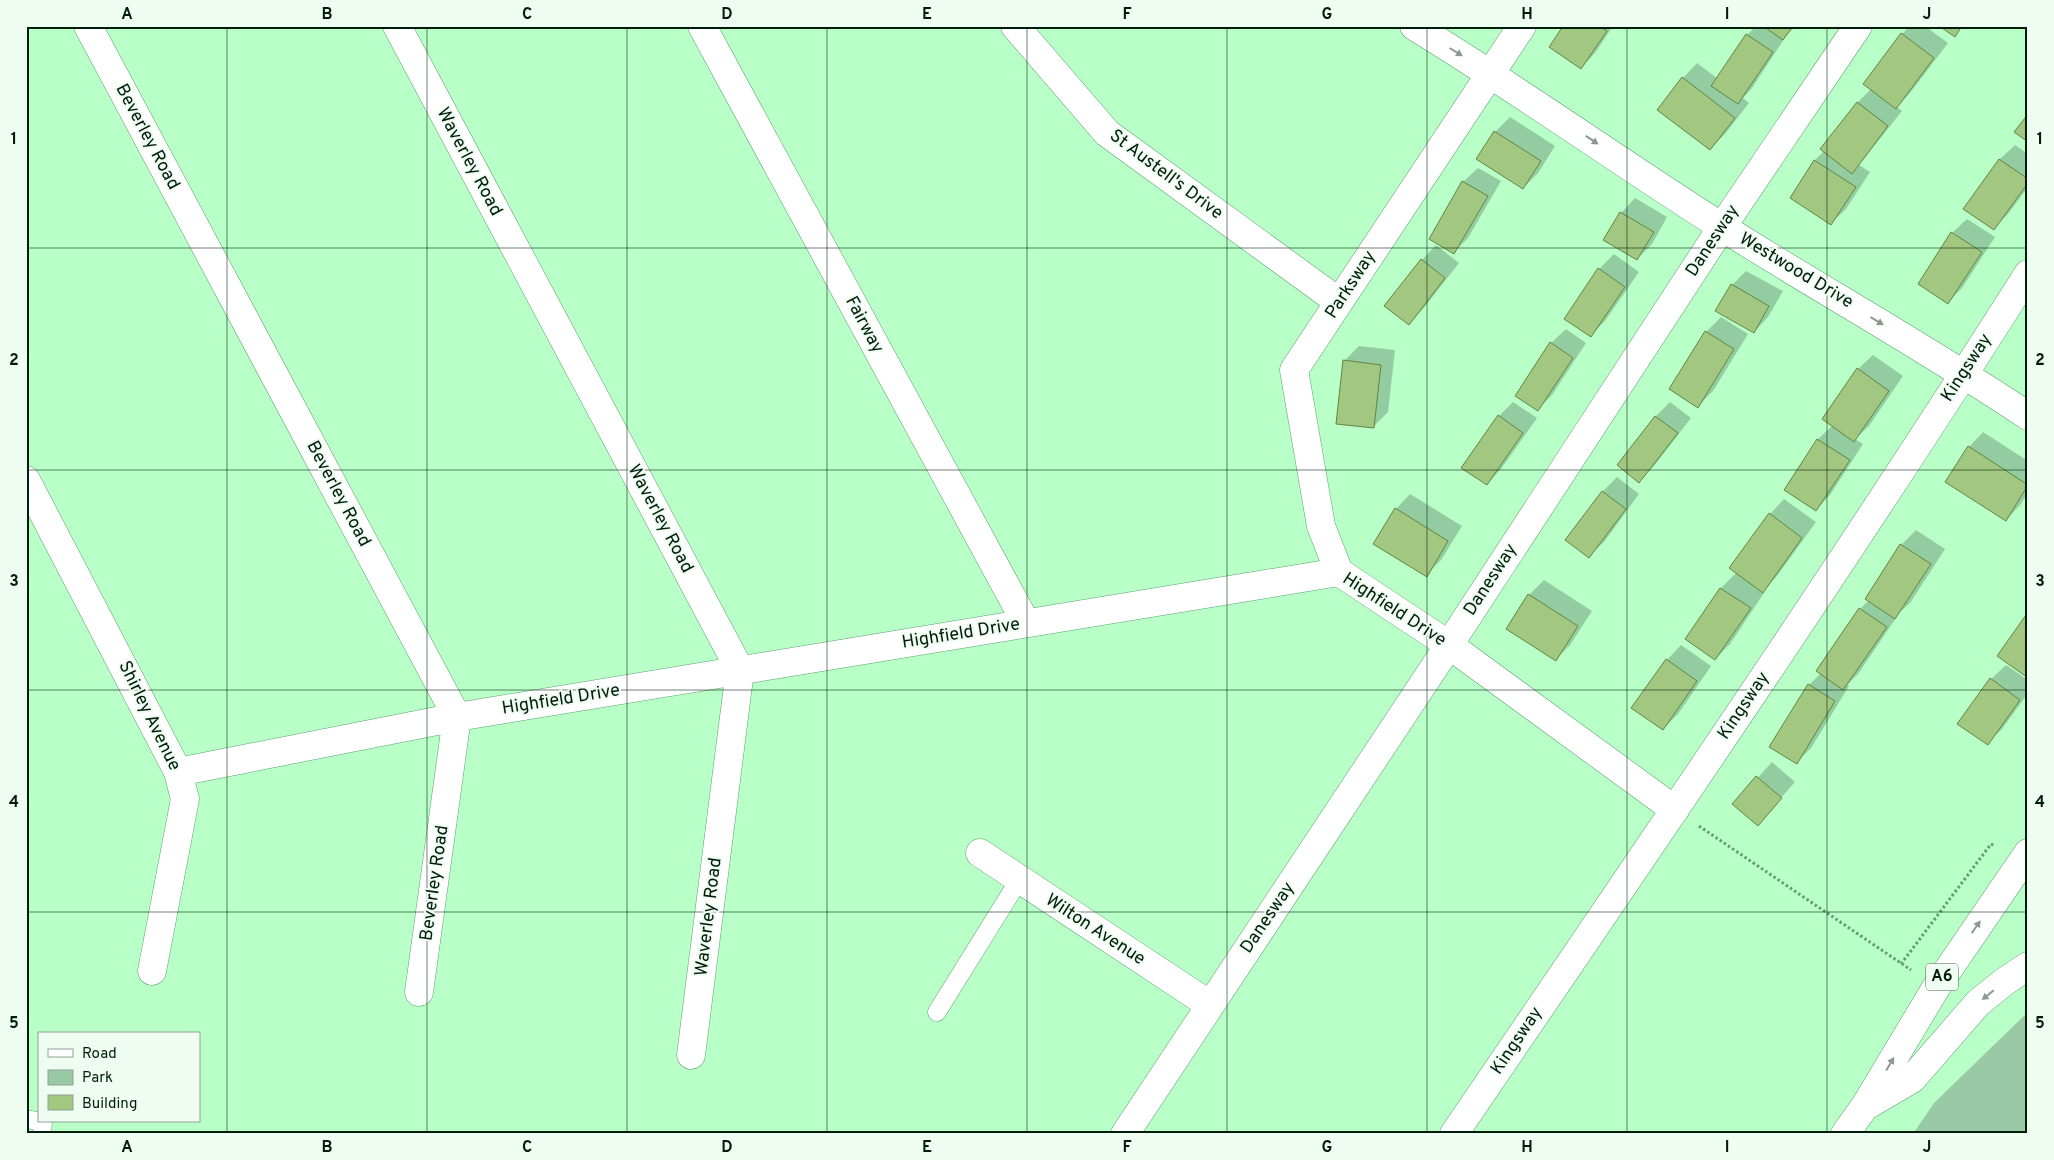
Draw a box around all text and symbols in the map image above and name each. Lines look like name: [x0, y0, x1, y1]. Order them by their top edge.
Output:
text: A: [121, 5, 133, 25]
text: B: [321, 5, 333, 25]
text: C: [522, 5, 532, 25]
text: D: [721, 5, 733, 25]
text: E: [922, 5, 932, 25]
text: F: [1122, 5, 1132, 25]
text: G: [1322, 5, 1332, 25]
text: H: [1521, 5, 1533, 25]
text: I: [1725, 5, 1729, 25]
text: J: [1923, 5, 1931, 25]
one-way arrow: [1449, 47, 1462, 56]
street label: Beverley Road: [109, 80, 185, 194]
street label: Waverley Road: [431, 104, 507, 220]
street label: St Austell's Drive: [1105, 125, 1227, 225]
text: 1: [11, 130, 17, 150]
text: 1: [2037, 130, 2043, 150]
one-way arrow: [1585, 136, 1599, 145]
street label: Danesway: [1681, 201, 1745, 281]
street label: Westwood Drive: [1735, 228, 1857, 314]
street label: Parksway: [1320, 247, 1382, 323]
street label: Fairway: [839, 292, 889, 358]
one-way arrow: [1871, 316, 1884, 325]
street label: Kingsway: [1936, 329, 1998, 407]
text: 2: [9, 351, 19, 371]
text: 2: [2035, 351, 2045, 371]
street label: Beverley Road: [300, 437, 376, 551]
street label: Waverley Road: [622, 461, 698, 577]
street label: Danesway: [1459, 540, 1523, 620]
street label: Highfield Drive: [1338, 568, 1450, 652]
text: 3: [9, 572, 19, 592]
text: 3: [2035, 572, 2045, 592]
street label: Highfield Drive: [900, 613, 1022, 655]
street label: Shirley Avenue: [112, 657, 186, 775]
street label: Kingsway: [1713, 668, 1775, 744]
street label: Highfield Drive: [500, 679, 622, 721]
text: 4: [9, 793, 19, 813]
text: 4: [2035, 793, 2045, 813]
street label: Beverley Road: [415, 824, 455, 942]
street label: Waverley Road: [690, 856, 728, 978]
street label: Danesway: [1236, 878, 1300, 958]
street label: Wilton Avenue: [1041, 889, 1149, 971]
one-way arrow: [1971, 920, 1981, 934]
road number: A6: [1926, 964, 1958, 990]
one-way arrow: [1982, 989, 1995, 1000]
street label: Kingsway: [1486, 1003, 1548, 1079]
text: 5: [9, 1014, 19, 1034]
text: 5: [2035, 1014, 2045, 1034]
legend: [38, 1032, 200, 1122]
text: Road: [82, 1045, 117, 1064]
one-way arrow: [1885, 1058, 1894, 1071]
text: Park: [82, 1069, 113, 1088]
text: Building: [82, 1095, 137, 1114]
text: A: [121, 1138, 133, 1158]
text: B: [321, 1138, 333, 1158]
text: C: [522, 1138, 532, 1158]
text: D: [721, 1138, 733, 1158]
text: E: [922, 1138, 932, 1158]
text: F: [1122, 1138, 1132, 1158]
text: G: [1322, 1138, 1332, 1158]
text: H: [1521, 1138, 1533, 1158]
text: I: [1725, 1138, 1729, 1158]
text: J: [1923, 1138, 1931, 1158]

